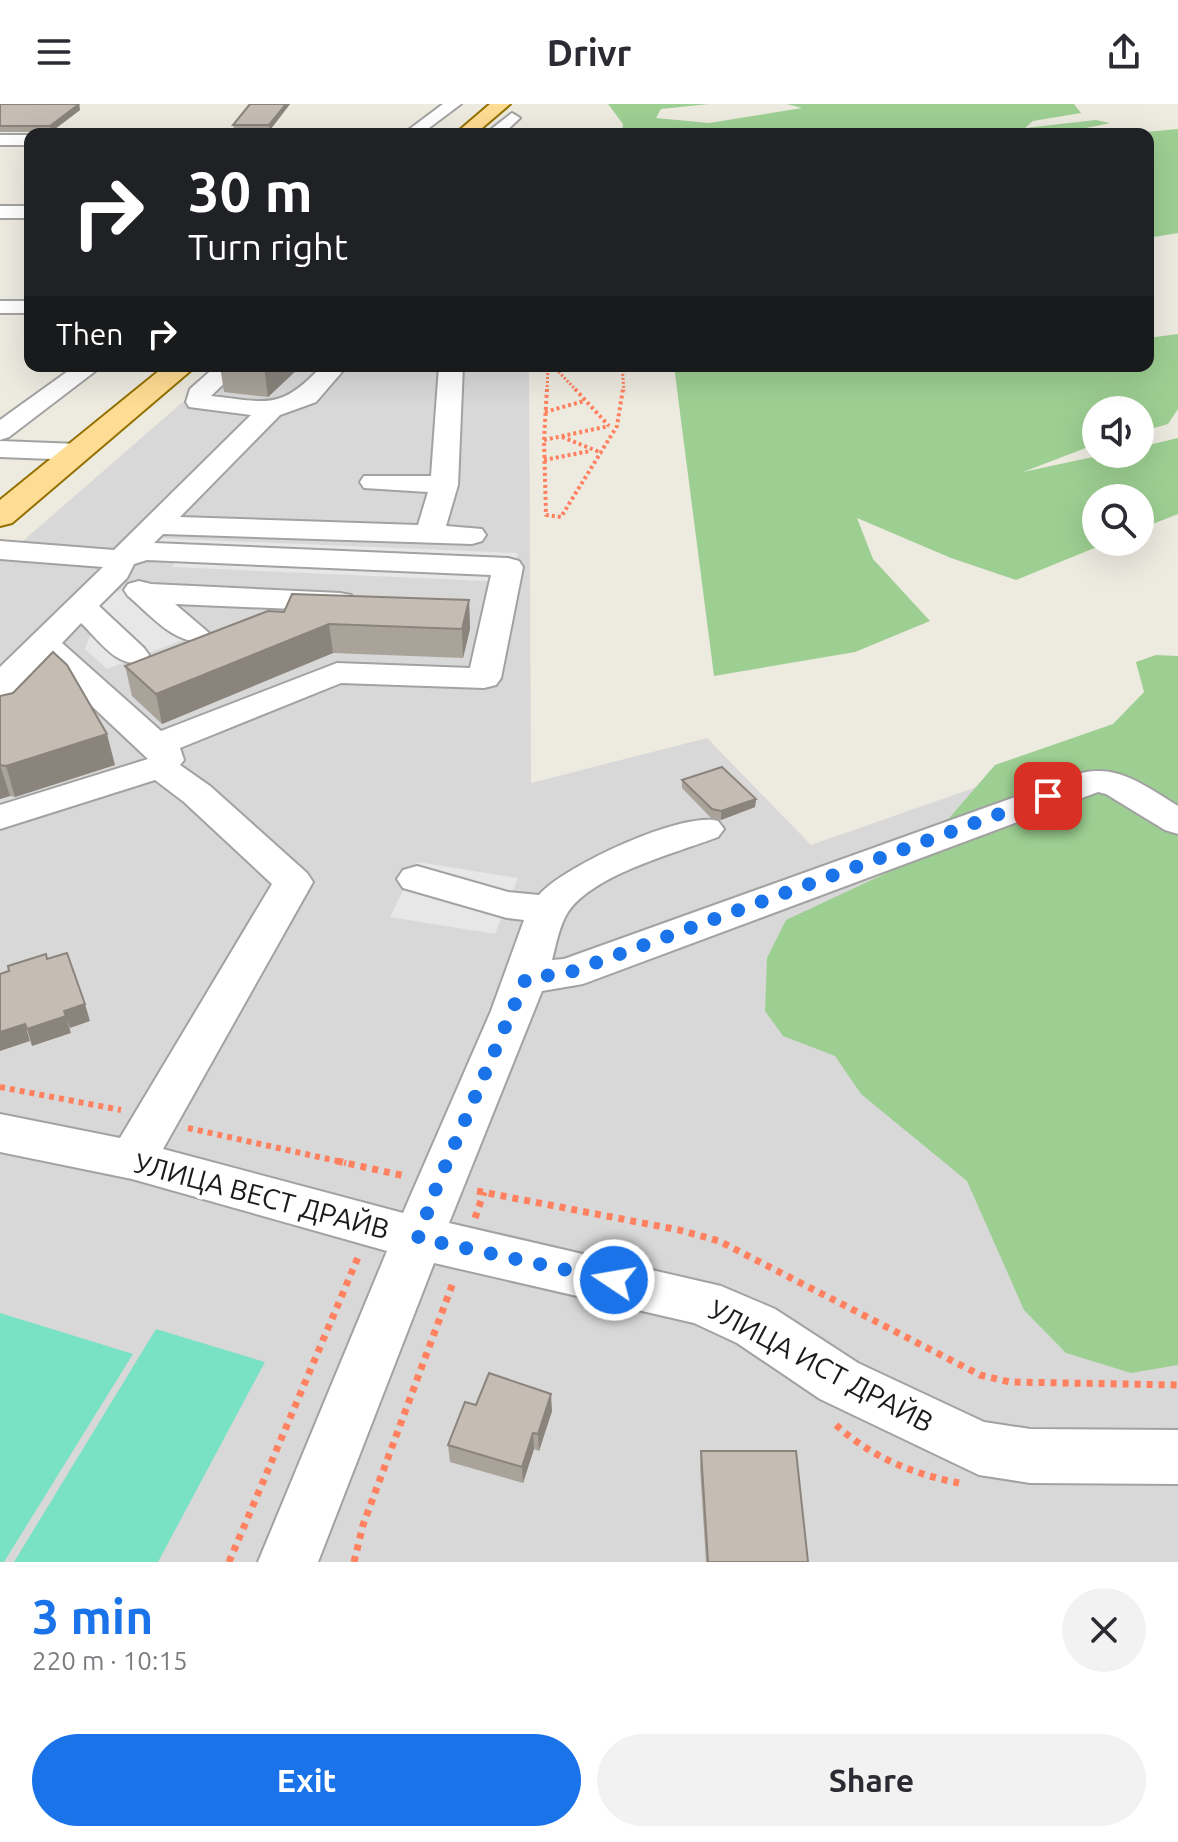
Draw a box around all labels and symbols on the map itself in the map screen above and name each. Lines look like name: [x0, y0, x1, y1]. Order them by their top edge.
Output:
pin: [1014, 762, 1082, 830]
street label: УЛИЦА ВЕСТ ДРАЙВ: [131, 1147, 393, 1244]
position arrow: [572, 1238, 656, 1322]
street label: УЛИЦА ИСТ ДРАЙВ: [704, 1293, 939, 1438]

